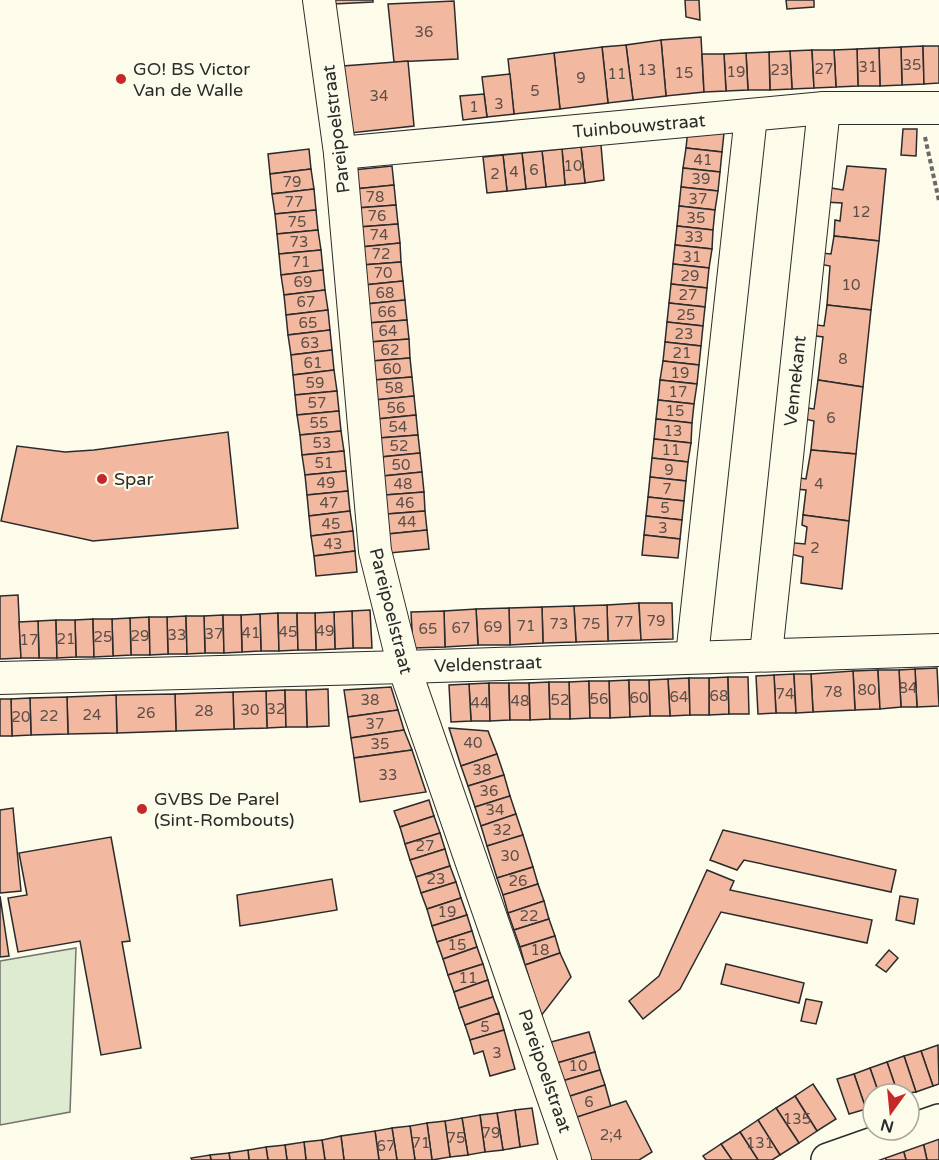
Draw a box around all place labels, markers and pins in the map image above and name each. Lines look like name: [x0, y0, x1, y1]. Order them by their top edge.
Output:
place label: GO! BS Victor Van de Walle: [133, 58, 250, 101]
marker: GO! BS Victor Van de Walle: [114, 72, 128, 86]
place label: Spar: [114, 468, 153, 490]
marker: Spar: [95, 472, 109, 486]
place label: GVBS De Parel (Sint-Rombouts): [154, 788, 294, 831]
marker: GVBS De Parel (Sint-Rombouts): [135, 802, 149, 816]

